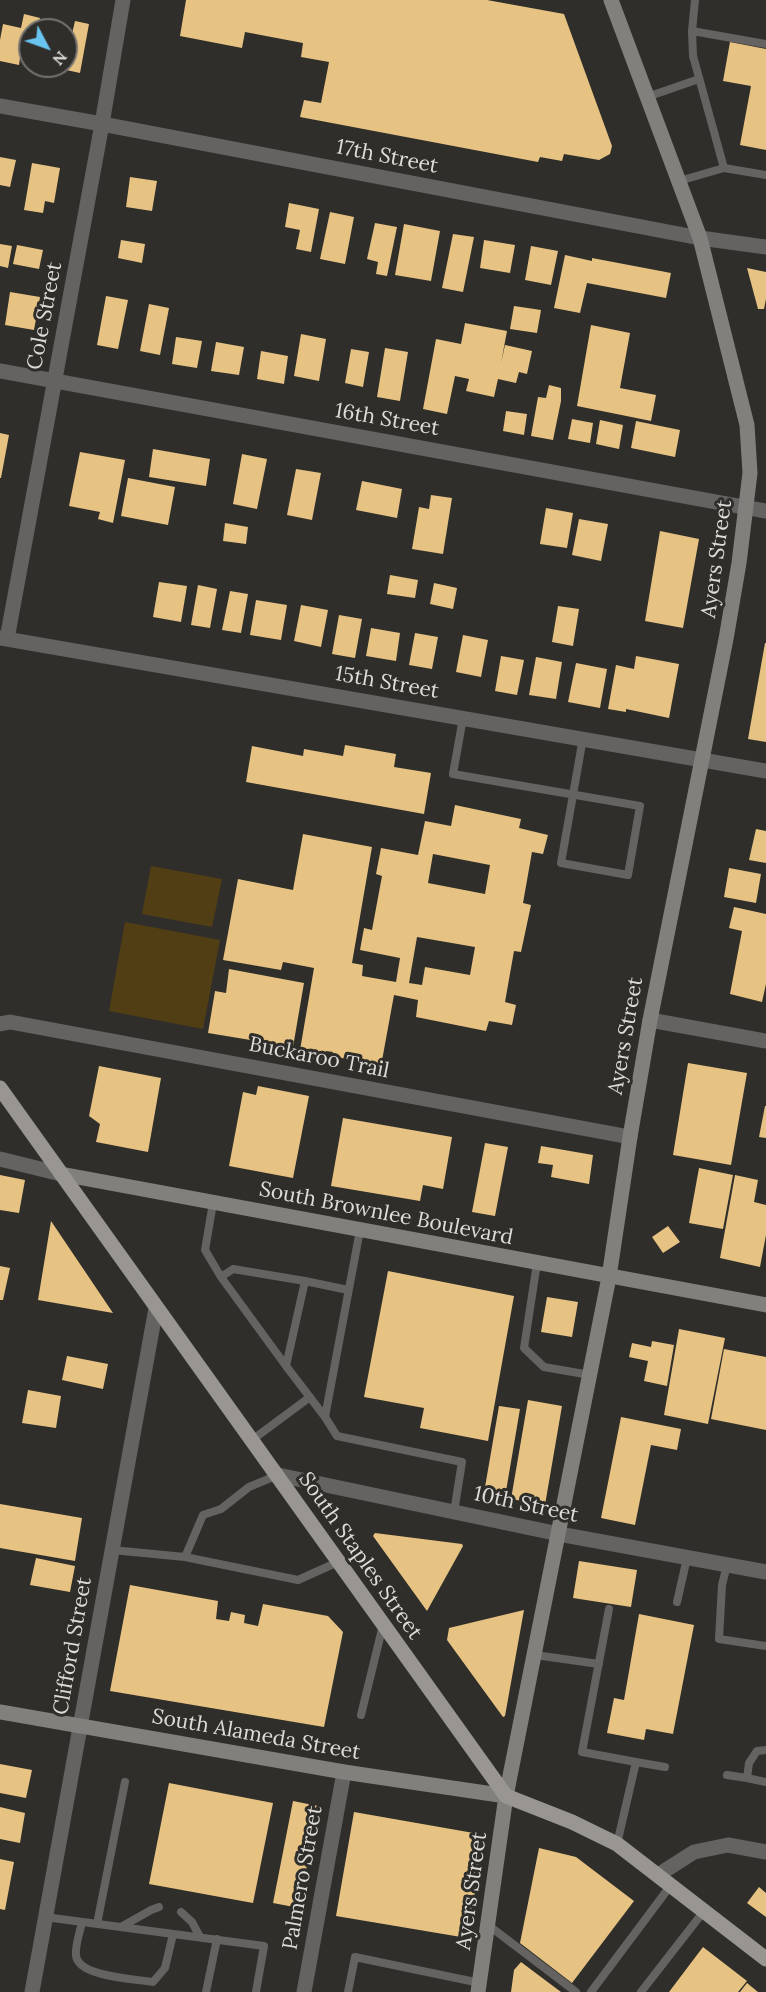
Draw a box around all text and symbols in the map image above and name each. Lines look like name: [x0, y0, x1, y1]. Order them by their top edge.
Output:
north arrow: [18, 18, 78, 78]
text: N: [48, 47, 72, 70]
street label: 17th Street: [334, 135, 440, 179]
street label: Cole Street: [22, 260, 68, 372]
street label: 16th Street: [333, 398, 441, 442]
street label: Ayers Street: [696, 498, 738, 620]
street label: 15th Street: [333, 661, 441, 705]
street label: Ayers Street: [603, 975, 649, 1097]
street label: Buckaroo Trail: [247, 1032, 391, 1084]
street label: South Brownlee Boulevard: [257, 1177, 515, 1251]
street label: South Staples Street: [293, 1468, 427, 1644]
street label: 10th Street: [471, 1482, 581, 1528]
street label: Clifford Street: [48, 1575, 98, 1717]
street label: South Alameda Street: [150, 1704, 362, 1766]
street label: Palmero Street: [278, 1804, 328, 1952]
street label: Ayers Street: [451, 1830, 493, 1952]

